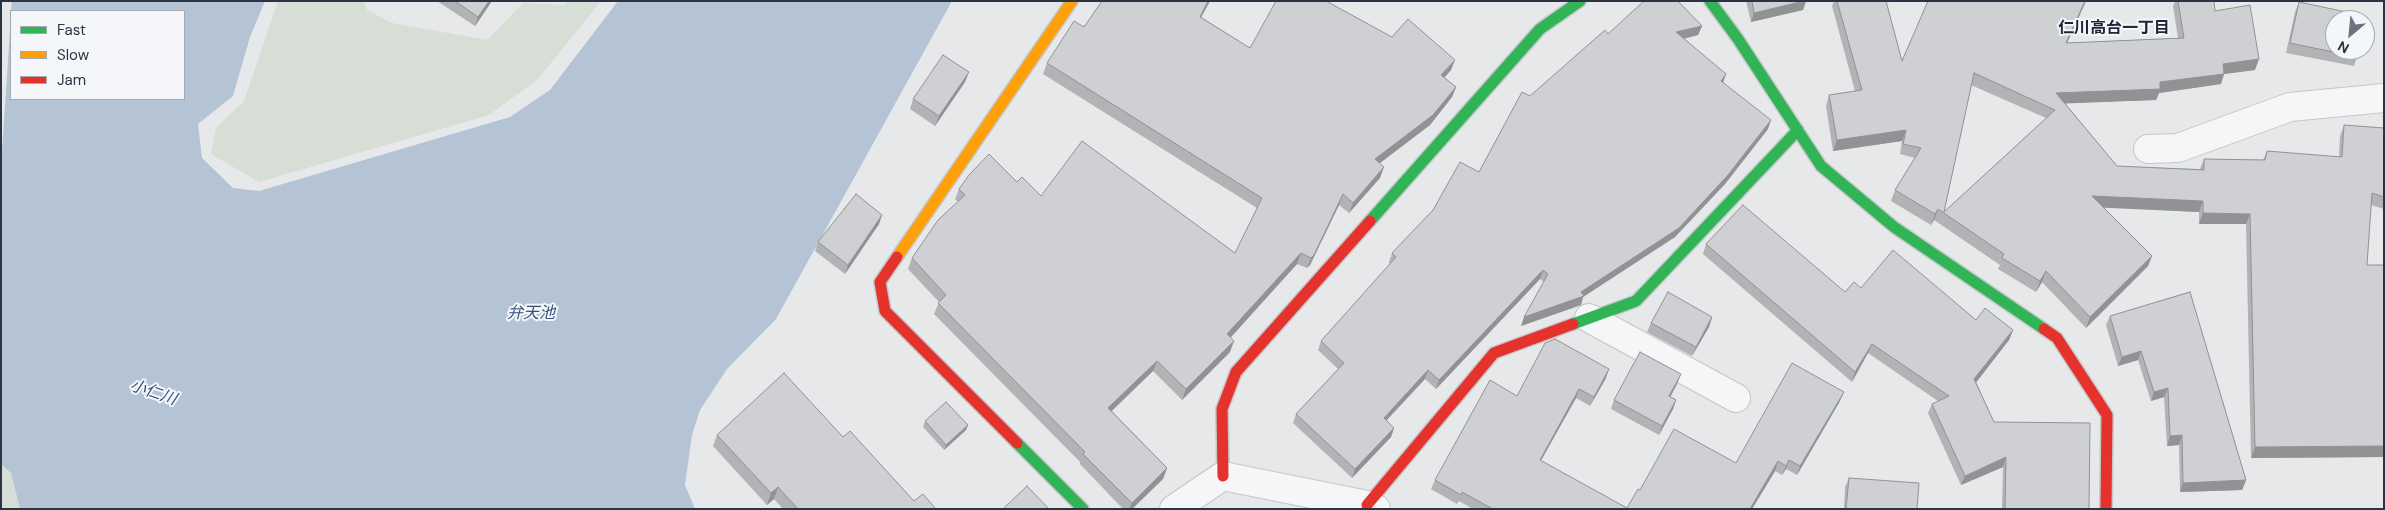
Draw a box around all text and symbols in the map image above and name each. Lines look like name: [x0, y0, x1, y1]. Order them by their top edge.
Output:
legend: [10, 10, 185, 100]
north arrow: [2325, 10, 2375, 60]
district label: 仁川高台一丁目: [2058, 19, 2170, 39]
text: Fast: [57, 20, 86, 40]
text: N: [2335, 37, 2352, 58]
text: Slow: [57, 45, 89, 65]
text: Jam: [57, 70, 86, 90]
water label: 弁天池: [507, 304, 555, 324]
water label: 小仁川: [127, 376, 179, 410]

